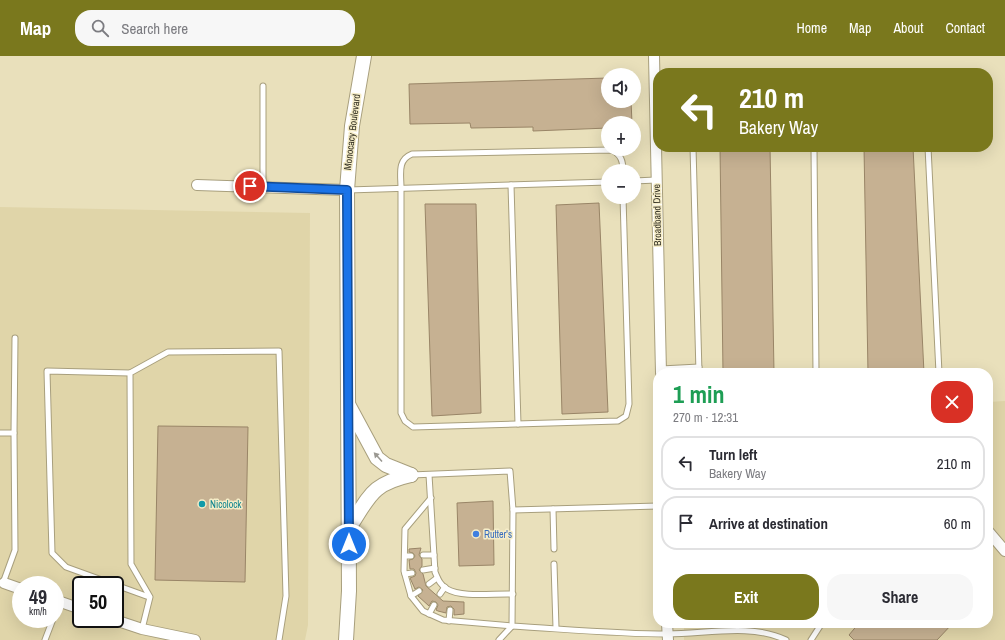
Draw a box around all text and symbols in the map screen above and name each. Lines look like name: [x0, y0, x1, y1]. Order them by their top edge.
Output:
search box: [75, 10, 355, 46]
text: Map: [20, 15, 51, 41]
icon: search: [89, 17, 111, 39]
text: Search here: [121, 18, 188, 39]
text: Home: [796, 19, 827, 37]
text: Map: [849, 19, 871, 37]
text: About: [893, 19, 923, 37]
text: Contact: [945, 19, 985, 37]
map controls: [601, 68, 641, 204]
button: sound: [601, 68, 641, 108]
text: 210 m: [739, 79, 804, 117]
icon: left: [673, 84, 725, 136]
street label: Monocacy Boulevard: [341, 93, 363, 171]
text: Bakery Way: [739, 115, 818, 140]
button: +: [601, 116, 641, 156]
button: −: [601, 164, 641, 204]
pin: [233, 169, 267, 203]
icon: arrive: [239, 175, 261, 197]
street label: Broadband Drive: [650, 183, 664, 246]
text: 1 min: [673, 378, 724, 410]
button: close: [931, 381, 973, 423]
text: 270 m · 12:31: [673, 409, 738, 426]
text: Turn left: [709, 444, 757, 465]
one-way arrow: [373, 452, 382, 462]
icon: left: [675, 452, 697, 474]
text: 210 m: [937, 453, 971, 474]
text: Bakery Way: [709, 465, 766, 482]
place label: Nicolock: [210, 498, 242, 511]
marker: Nicolock: [197, 499, 207, 509]
icon: arrive: [675, 512, 697, 534]
text: Arrive at destination: [709, 513, 828, 534]
text: 60 m: [944, 513, 971, 534]
position arrow: [328, 523, 370, 565]
place label: Rutter's: [484, 528, 512, 541]
marker: Rutter's: [471, 529, 481, 539]
button: Exit: [673, 574, 819, 620]
button: Share: [827, 574, 973, 620]
speed limit sign: 50: [72, 576, 124, 628]
text: 49: [29, 583, 47, 610]
text: km/h: [29, 605, 47, 618]

